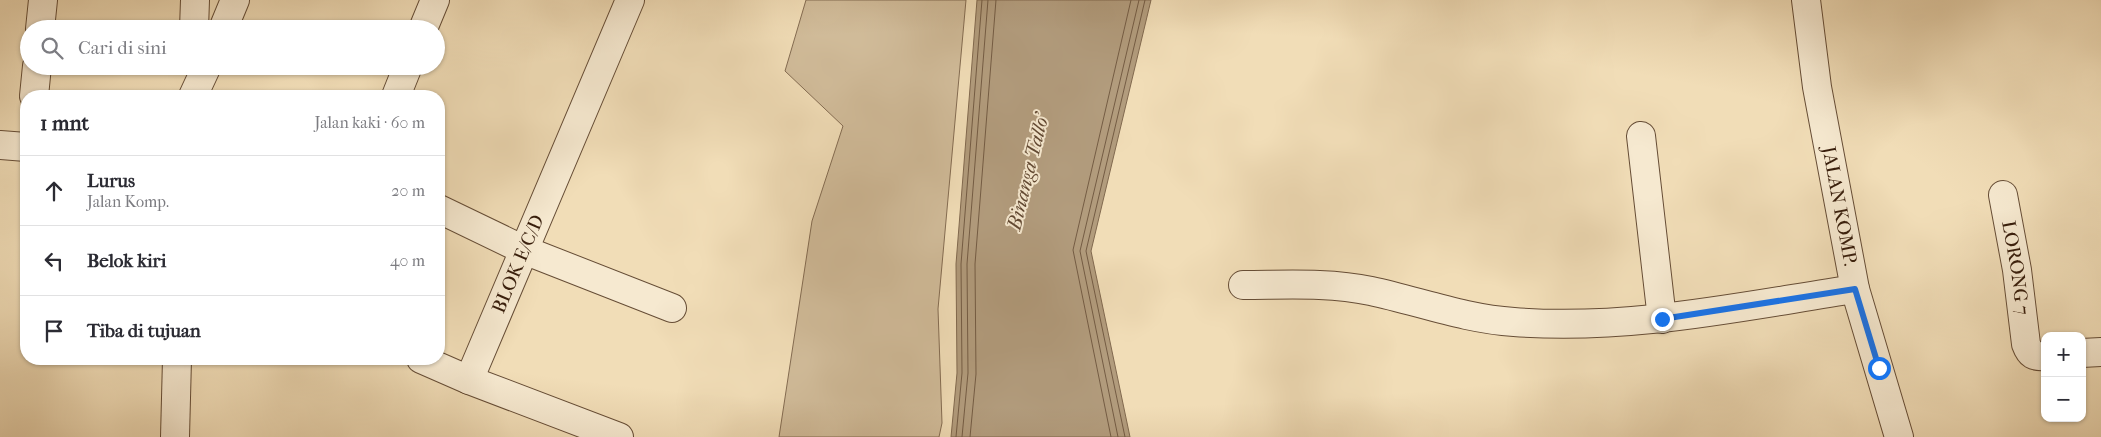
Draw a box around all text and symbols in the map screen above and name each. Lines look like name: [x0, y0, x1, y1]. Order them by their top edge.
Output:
search box: [20, 20, 445, 75]
icon: search: [38, 34, 66, 62]
text: Cari di sini: [78, 37, 167, 59]
water label: Binanga Tallo': [1002, 110, 1054, 233]
text: 1 mnt: [40, 111, 89, 135]
text: Jalan kaki · 60 m: [315, 113, 425, 132]
street label: JALAN KOMP.: [1817, 143, 1861, 268]
text: Lurus: [87, 170, 135, 192]
icon: ahead: [40, 177, 68, 205]
text: 20 m: [391, 181, 425, 200]
text: Jalan Komp.: [87, 192, 169, 211]
street label: BLOK E/C/D: [488, 212, 549, 316]
street label: LORONG 7: [1997, 219, 2033, 316]
icon: left: [40, 247, 68, 275]
text: Belok kiri: [87, 250, 166, 272]
text: 40 m: [390, 251, 425, 270]
route end: [1651, 308, 1674, 331]
icon: arrive: [40, 317, 68, 345]
text: Tiba di tujuan: [87, 320, 201, 342]
map controls: [2041, 332, 2086, 422]
button: +: [2041, 332, 2086, 377]
route start: [1868, 357, 1891, 380]
button: −: [2041, 377, 2086, 422]

